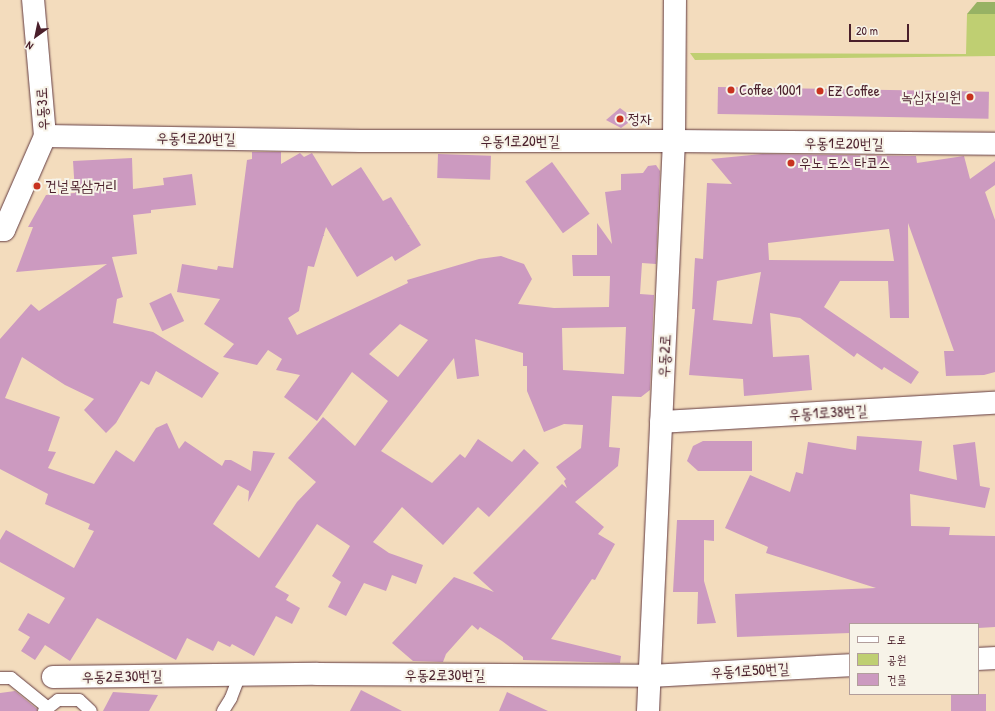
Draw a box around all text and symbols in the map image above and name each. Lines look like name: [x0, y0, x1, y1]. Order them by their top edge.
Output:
north arrow: [16, 16, 56, 56]
scale bar: [851, 16, 911, 42]
text: 20 m: [856, 22, 878, 39]
text: N: [23, 39, 36, 54]
place label: Coffee 1001: [739, 81, 801, 99]
place label: EZ Coffee: [828, 82, 880, 100]
marker: Coffee 1001: [726, 85, 736, 95]
marker: EZ Coffee: [815, 86, 825, 96]
street label: 우동3로: [32, 87, 52, 131]
place label: 녹십자의원: [901, 88, 961, 106]
marker: 녹십자의원: [964, 91, 976, 103]
place label: 정자: [628, 110, 652, 128]
marker: 정자: [615, 114, 625, 124]
street label: 우동1로20번길: [156, 128, 236, 148]
street label: 우동1로20번길: [480, 132, 560, 150]
street label: 우동1로20번길: [804, 133, 884, 153]
place label: 우노 도스 타코스: [799, 154, 890, 172]
marker: 우노 도스 타코스: [786, 158, 796, 168]
place label: 건널목삼거리: [45, 177, 117, 195]
marker: 건널목삼거리: [32, 181, 42, 191]
street label: 우동2로: [654, 334, 674, 378]
street label: 우동1로38번길: [788, 401, 868, 423]
legend: [849, 623, 979, 695]
text: 도로: [887, 631, 906, 648]
text: 공원: [887, 651, 906, 668]
street label: 우동1로50번길: [710, 659, 790, 681]
street label: 우동2로30번길: [81, 666, 163, 686]
street label: 우동2로30번길: [405, 666, 485, 684]
text: 건물: [887, 671, 906, 688]

